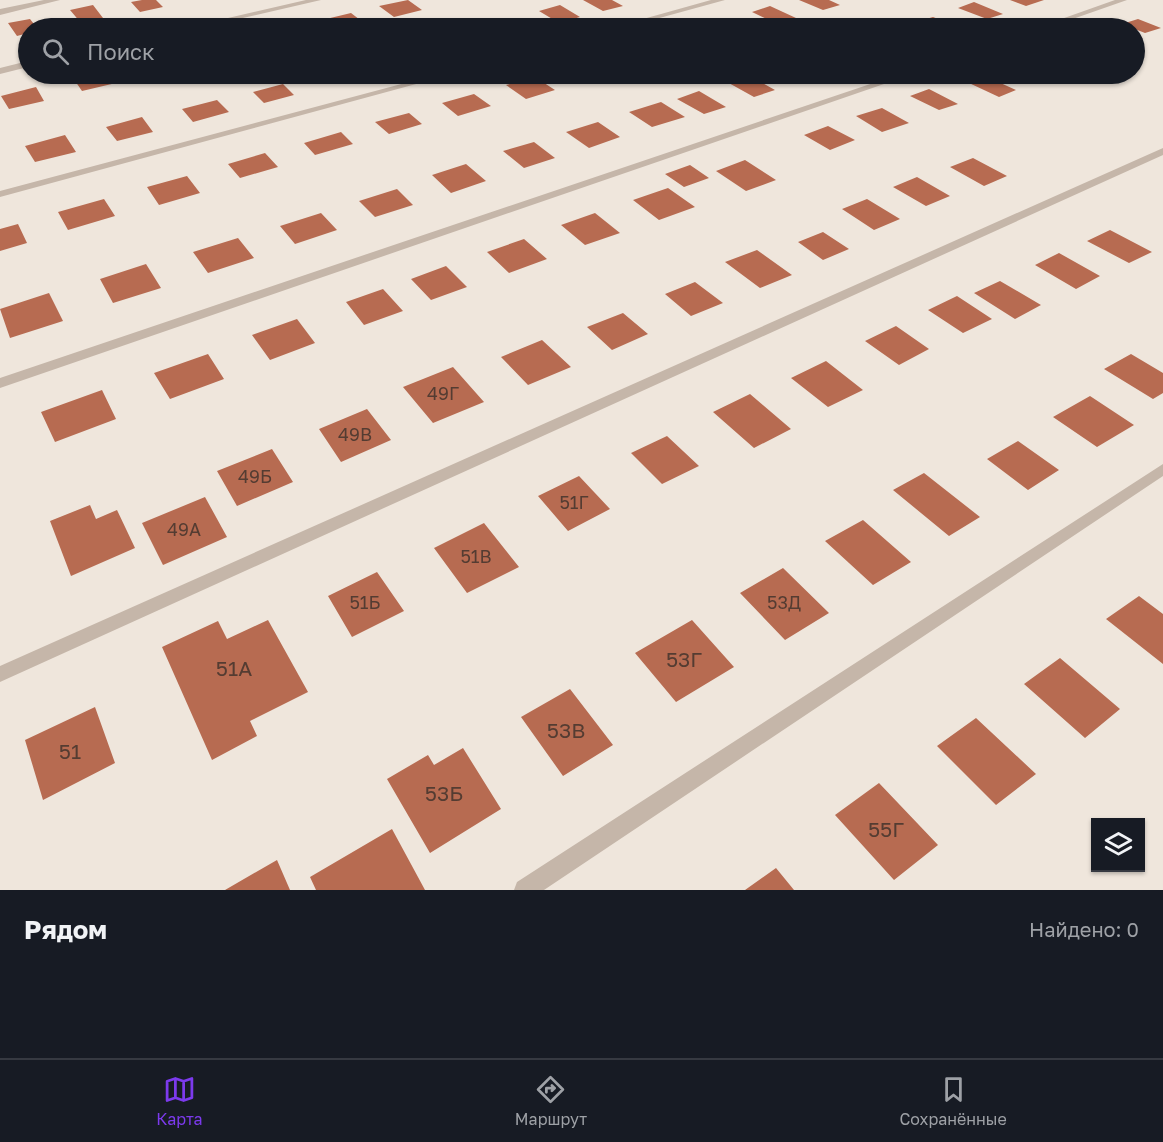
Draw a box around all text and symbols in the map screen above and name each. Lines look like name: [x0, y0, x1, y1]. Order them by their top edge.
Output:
search box: [18, 18, 1145, 84]
icon: search: [39, 35, 72, 68]
text: Поиск: [87, 38, 155, 65]
house number: 49Г: [427, 382, 459, 404]
house number: 49В: [338, 423, 372, 445]
house number: 49Б: [238, 465, 272, 487]
house number: 51Г: [559, 491, 589, 513]
house number: 49А: [167, 518, 201, 540]
house number: 51В: [460, 545, 492, 567]
house number: 51Б: [349, 591, 381, 613]
house number: 53Д: [767, 591, 801, 613]
house number: 53Г: [666, 646, 702, 672]
house number: 51А: [216, 655, 252, 681]
house number: 53В: [547, 717, 585, 743]
house number: 51: [59, 738, 81, 764]
house number: 53Б: [425, 780, 463, 806]
house number: 55Г: [868, 816, 904, 842]
map controls: [1091, 818, 1145, 872]
button: layers: [1091, 818, 1145, 872]
text: Рядом: [24, 914, 107, 945]
text: Найдено: 0: [1029, 917, 1139, 941]
tab: Карта: [156, 1073, 203, 1129]
tab: Маршрут: [515, 1073, 587, 1129]
tab: Сохранённые: [899, 1073, 1007, 1129]

